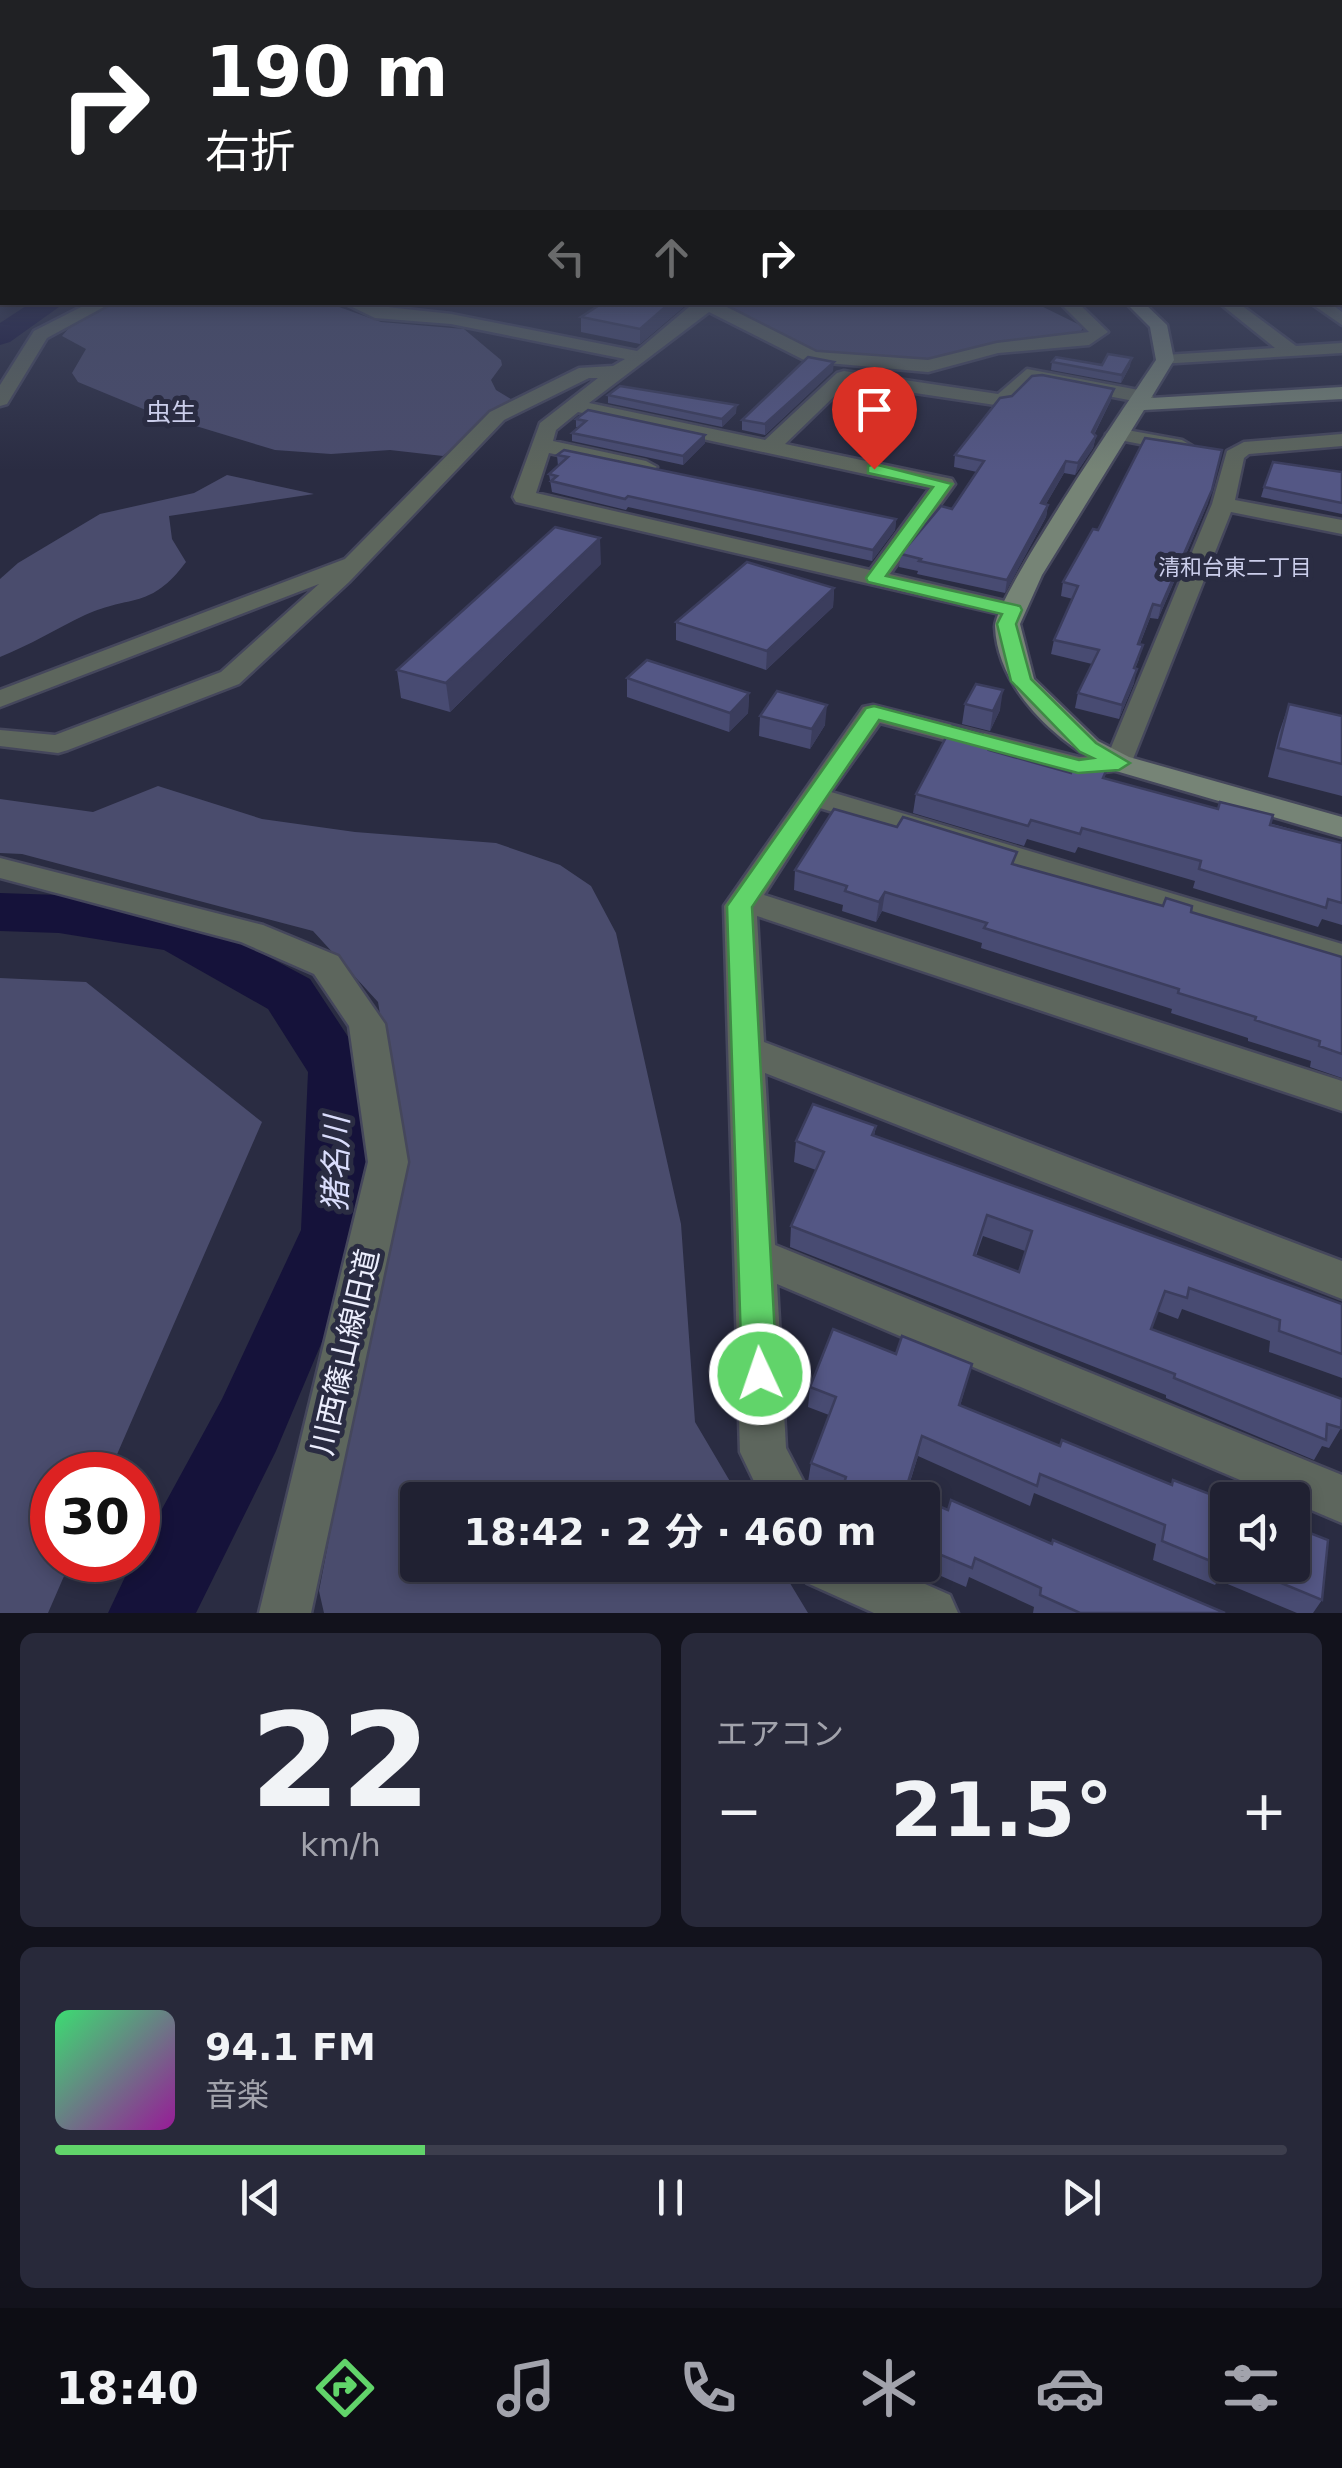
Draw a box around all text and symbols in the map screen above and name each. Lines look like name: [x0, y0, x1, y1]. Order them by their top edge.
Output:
text: 190 m: [205, 31, 448, 113]
icon: right: [40, 40, 170, 170]
text: 右折: [205, 125, 295, 178]
icon: left: [539, 230, 594, 285]
icon: ahead: [644, 230, 699, 285]
icon: right: [749, 230, 804, 285]
pin: [832, 367, 917, 470]
icon: arrive: [847, 382, 902, 437]
district label: 虫生: [146, 398, 196, 427]
district label: 清和台東二丁目: [1158, 555, 1312, 580]
water label: 猪名川: [316, 1113, 356, 1212]
street label: 川西篠山線旧道: [304, 1246, 386, 1458]
position arrow: [708, 1322, 812, 1426]
speed limit sign: 30: [30, 1452, 160, 1582]
map controls: [1210, 1482, 1310, 1582]
button: sound: [1210, 1482, 1310, 1582]
text: 18:42 · 2 分 · 460 m: [464, 1510, 876, 1554]
text: 22: [250, 1685, 431, 1837]
text: エアコン: [716, 1715, 844, 1753]
text: 21.5°: [890, 1766, 1113, 1854]
text: −: [716, 1779, 762, 1843]
text: +: [1241, 1779, 1287, 1843]
text: km/h: [300, 1826, 381, 1864]
text: 94.1 FM: [205, 2025, 376, 2069]
text: 音楽: [205, 2076, 269, 2114]
icon: previous: [233, 2170, 288, 2225]
icon: pause: [643, 2170, 698, 2225]
icon: next: [1054, 2170, 1109, 2225]
icon: directions: [310, 2353, 380, 2423]
icon: music: [491, 2353, 561, 2423]
icon: phone: [673, 2353, 743, 2423]
icon: climate: [854, 2353, 924, 2423]
icon: car: [1035, 2353, 1105, 2423]
icon: filters: [1216, 2353, 1286, 2423]
text: 18:40: [56, 2362, 199, 2415]

